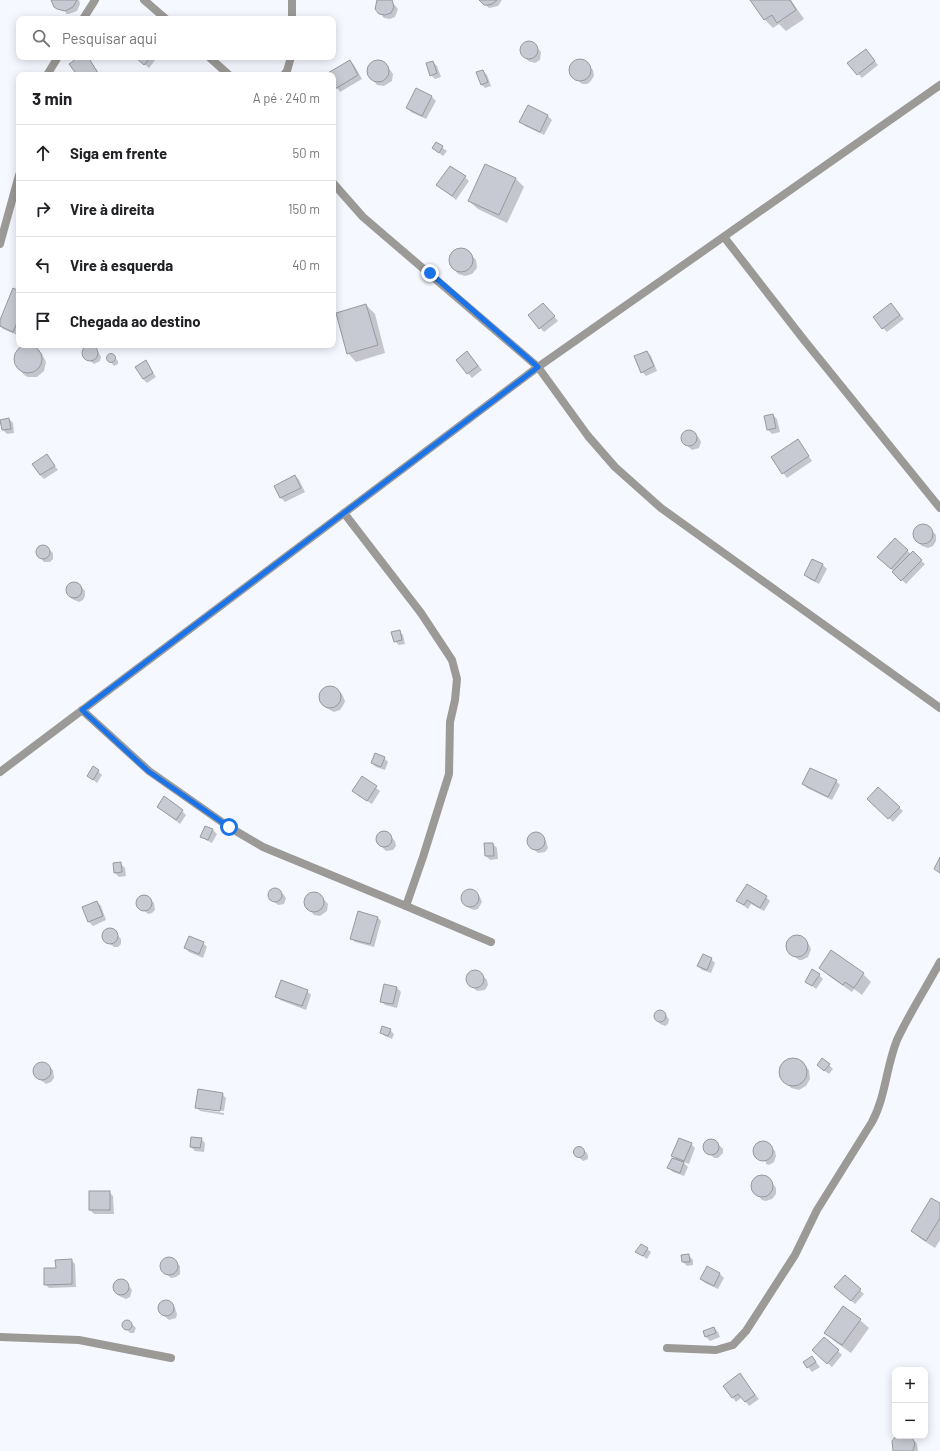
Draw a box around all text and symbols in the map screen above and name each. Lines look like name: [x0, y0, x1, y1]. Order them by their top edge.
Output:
search box: [16, 16, 336, 60]
icon: search: [30, 27, 52, 49]
text: Pesquisar aqui: [62, 29, 157, 47]
text: 3 min: [32, 88, 72, 108]
text: A pé · 240 m: [253, 90, 320, 106]
icon: ahead: [32, 142, 54, 164]
text: Siga em frente: [70, 144, 167, 162]
text: 50 m: [293, 145, 320, 161]
icon: right: [32, 198, 54, 220]
text: Vire à direita: [70, 200, 154, 218]
text: 150 m: [288, 201, 320, 217]
icon: left: [32, 254, 54, 276]
text: Vire à esquerda: [70, 256, 173, 274]
text: 40 m: [292, 257, 320, 273]
route end: [421, 264, 439, 282]
icon: arrive: [32, 310, 54, 332]
text: Chegada ao destino: [70, 312, 201, 330]
route start: [220, 818, 238, 836]
map controls: [892, 1367, 928, 1439]
button: +: [892, 1367, 928, 1403]
button: −: [892, 1403, 928, 1439]

